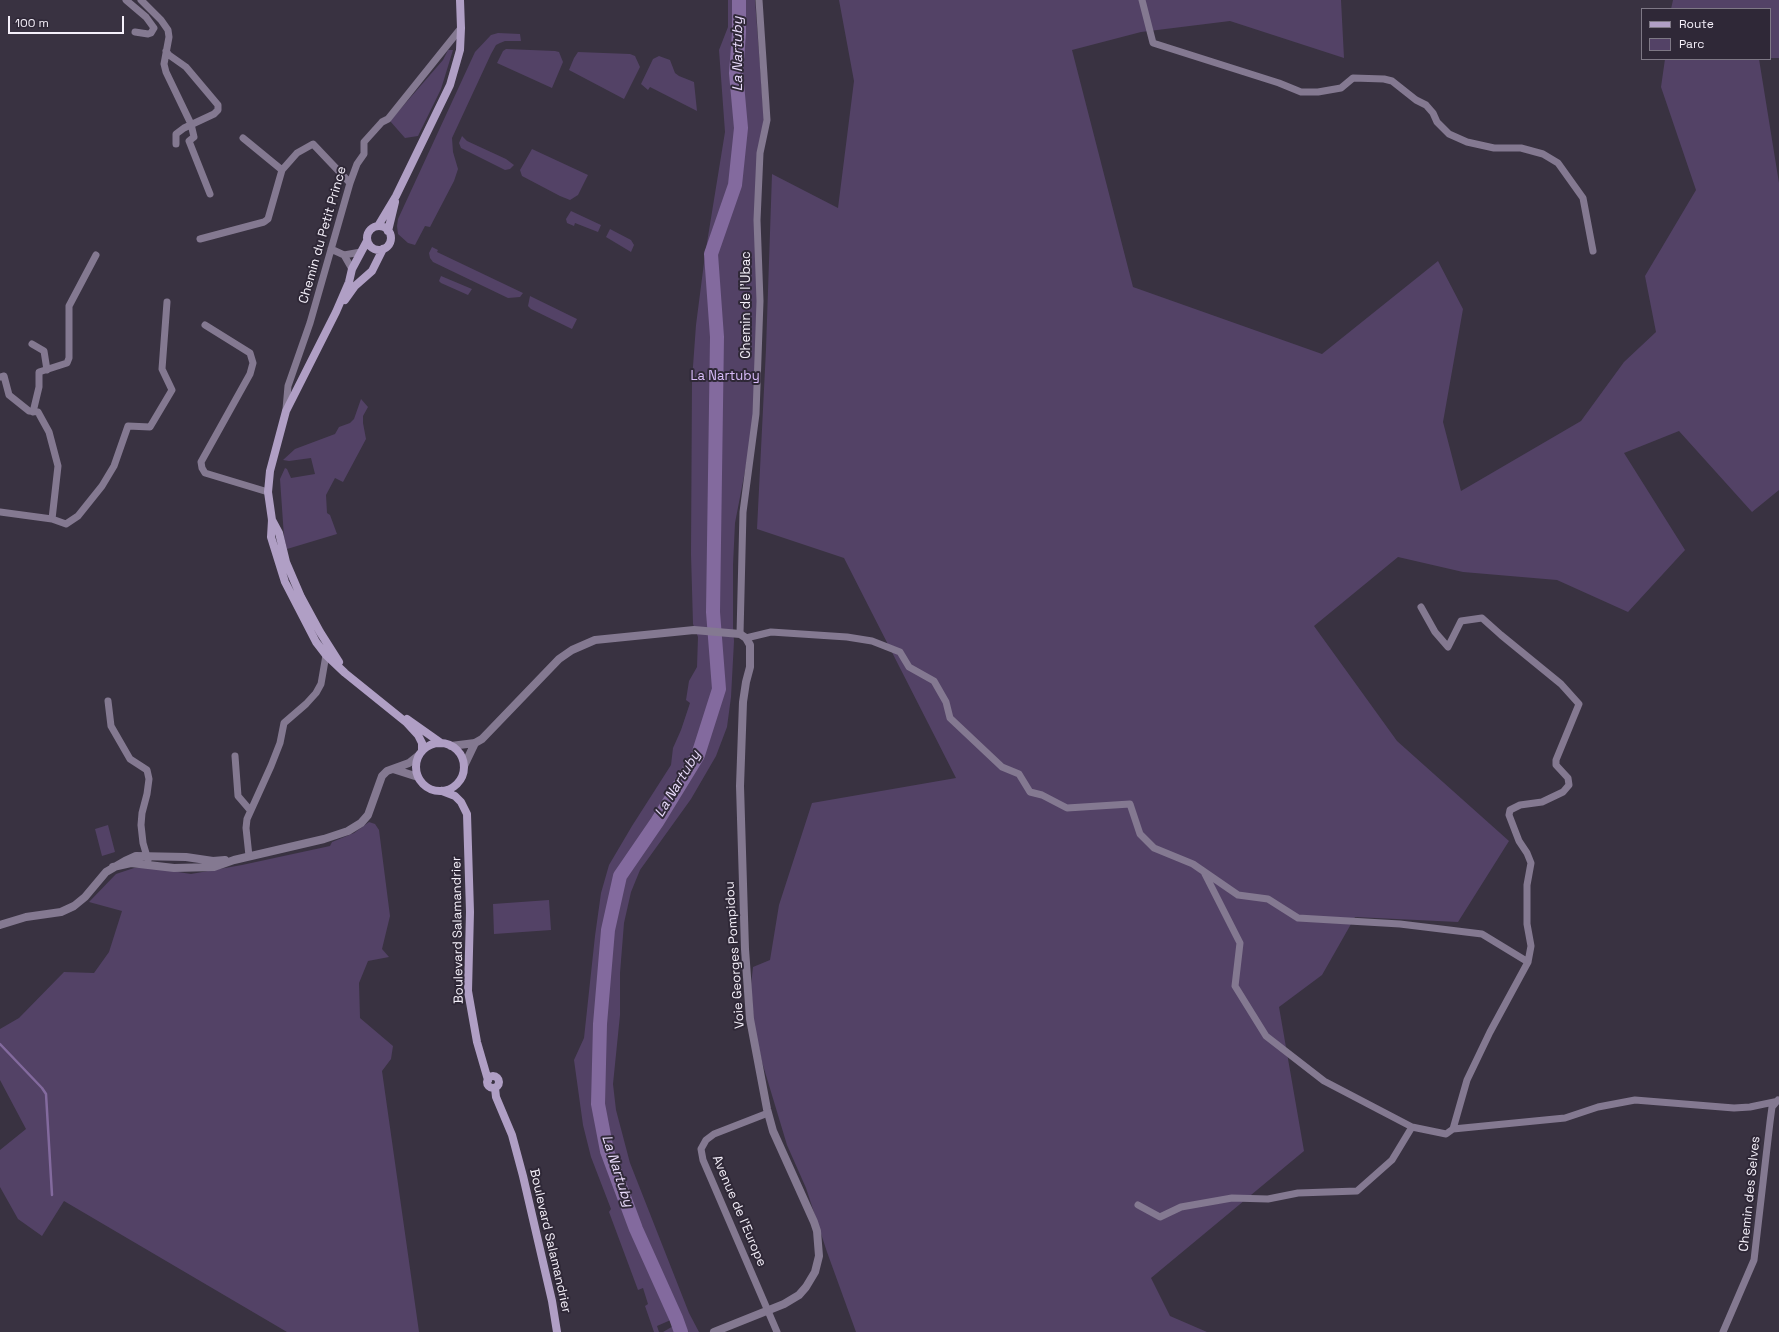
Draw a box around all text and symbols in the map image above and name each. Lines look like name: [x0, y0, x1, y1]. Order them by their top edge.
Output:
scale bar: [10, 8, 126, 34]
legend: [1641, 8, 1771, 60]
text: 100 m: [15, 15, 49, 31]
text: Route: [1679, 16, 1714, 32]
water label: La Nartuby: [730, 17, 746, 91]
text: Parc: [1679, 36, 1704, 52]
street label: Chemin du Petit Prince: [296, 164, 350, 306]
street label: Chemin de l'Ubac: [738, 251, 754, 359]
park label: La Nartuby: [690, 368, 760, 384]
water label: La Nartuby: [652, 748, 704, 820]
street label: Boulevard Salamandrier: [449, 856, 467, 1004]
street label: Voie Georges Pompidou: [722, 881, 748, 1029]
water label: La Nartuby: [597, 1133, 637, 1209]
street label: Chemin des Selves: [1736, 1135, 1764, 1253]
street label: Avenue de l'Europe: [709, 1153, 769, 1269]
street label: Boulevard Salamandrier: [526, 1167, 574, 1315]

